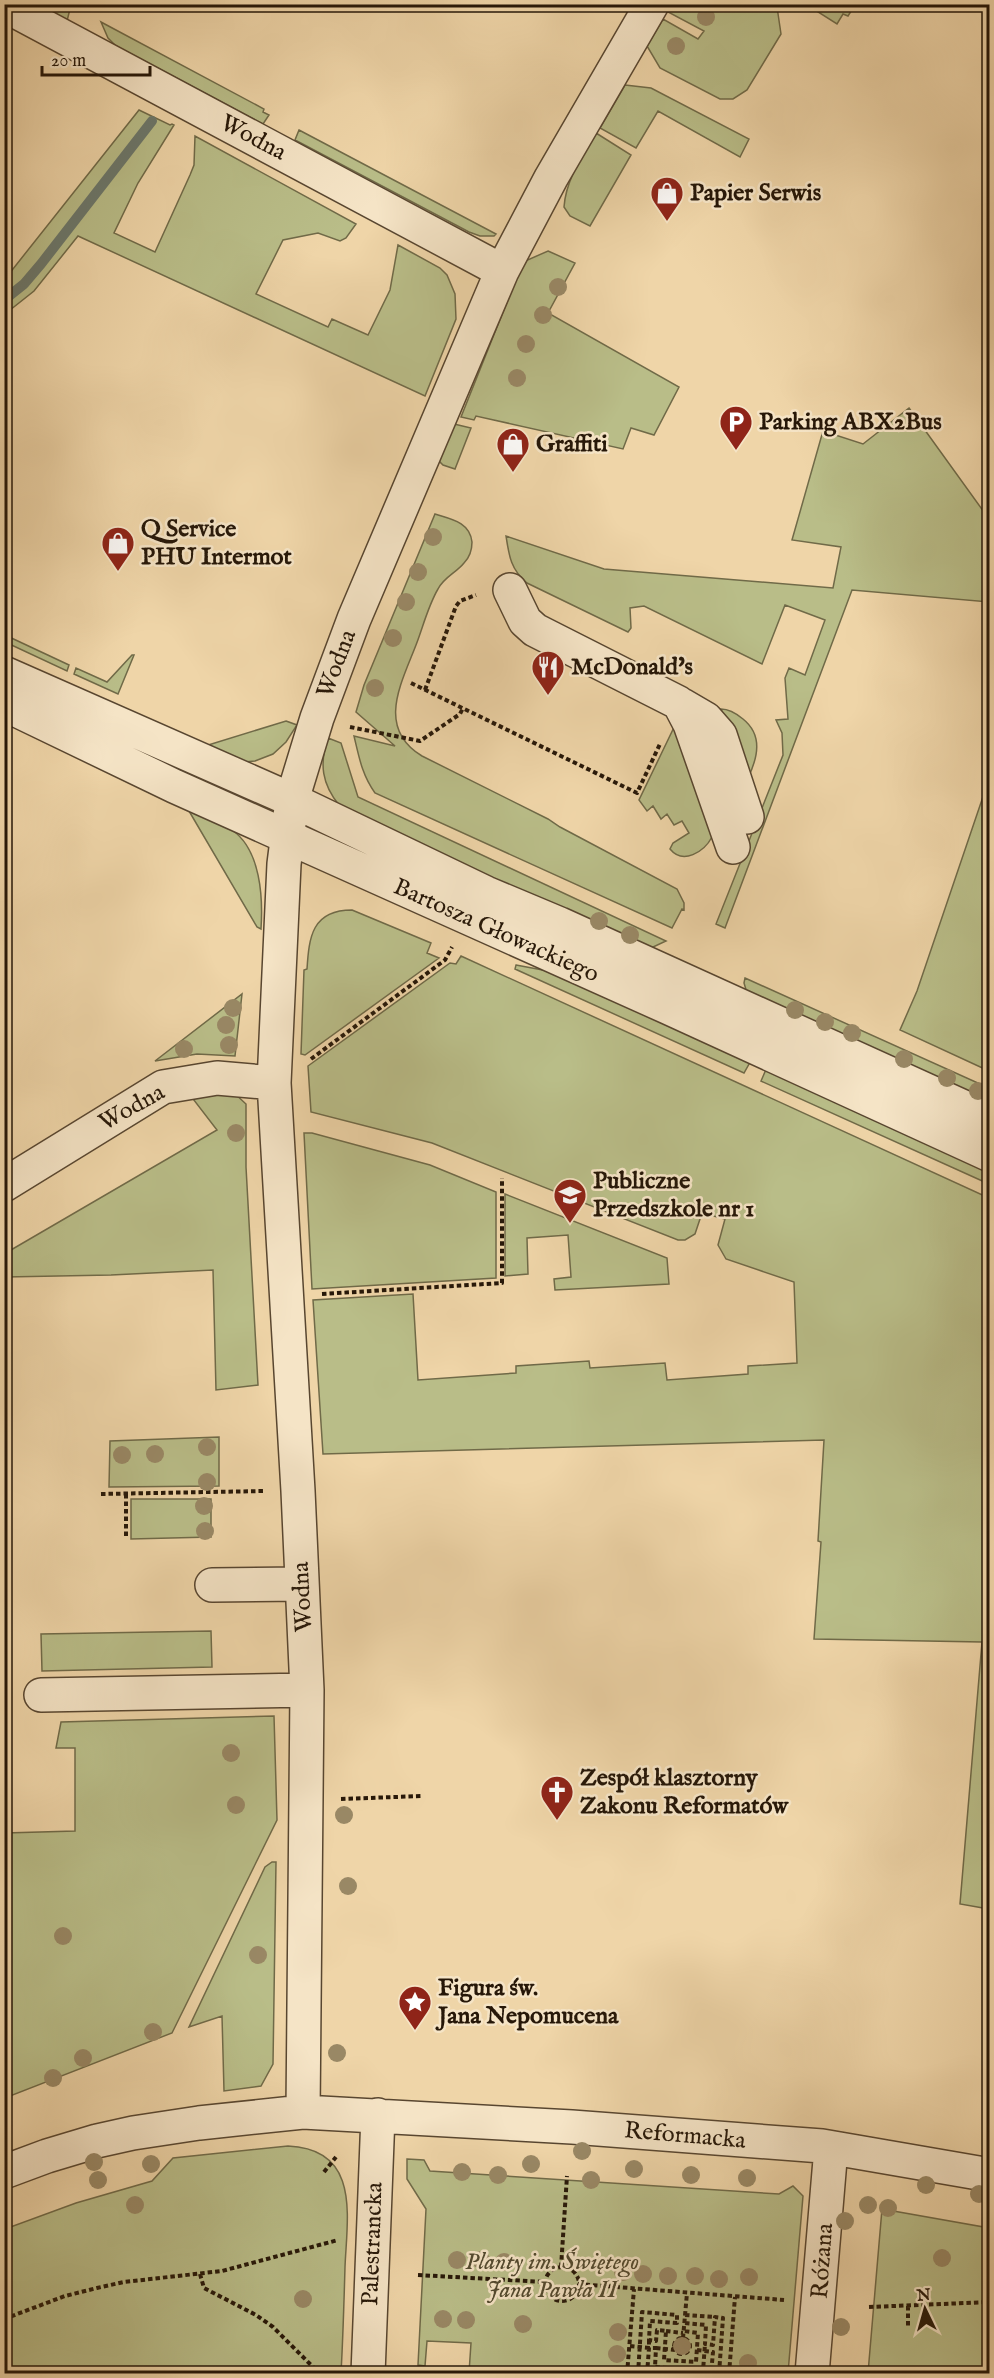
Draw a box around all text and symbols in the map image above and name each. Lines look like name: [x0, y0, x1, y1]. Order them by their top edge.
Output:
scale bar: [42, 39, 150, 77]
text: 20 m: [51, 50, 86, 73]
street label: Wodna: [215, 108, 292, 169]
shop icon: Papier Serwis: [649, 175, 685, 222]
place label: Papier Serwis: [690, 178, 822, 209]
parking icon: Parking ABX2Bus: [718, 404, 754, 451]
place label: Parking ABX2Bus: [759, 407, 942, 438]
shop icon: Graffiti: [495, 426, 531, 473]
place label: Graffiti: [536, 429, 608, 460]
place label: Q Service PHU Intermot: [141, 514, 293, 573]
shop icon: Q Service PHU Intermot: [100, 525, 136, 572]
street label: Wodna: [310, 625, 364, 702]
restaurant icon: McDonald's: [530, 649, 566, 696]
place label: McDonald's: [571, 652, 694, 683]
street label: Bartosza Głowackiego: [388, 872, 604, 990]
street label: Wodna: [94, 1077, 171, 1139]
place label: Publiczne Przedszkole nr 1: [593, 1166, 754, 1225]
school or university icon: Publiczne Przedszkole nr 1: [552, 1177, 588, 1224]
street label: Wodna: [286, 1560, 320, 1633]
place label: Zespół klasztorny Zakonu Reformatów: [580, 1763, 789, 1822]
church icon: Zespół klasztorny Zakonu Reformatów: [539, 1774, 575, 1821]
place label: Figura św. Jana Nepomucena: [435, 1973, 619, 2032]
place icon: Figura św. Jana Nepomucena: [397, 1984, 433, 2031]
street label: Reformacka: [623, 2115, 748, 2157]
street label: Palestrancka: [355, 2181, 391, 2306]
street label: Różana: [805, 2222, 841, 2300]
park label: Planty im. Świętego Jana Pawła II: [465, 2247, 639, 2306]
north arrow: [895, 2279, 955, 2339]
text: N: [915, 2285, 932, 2307]

